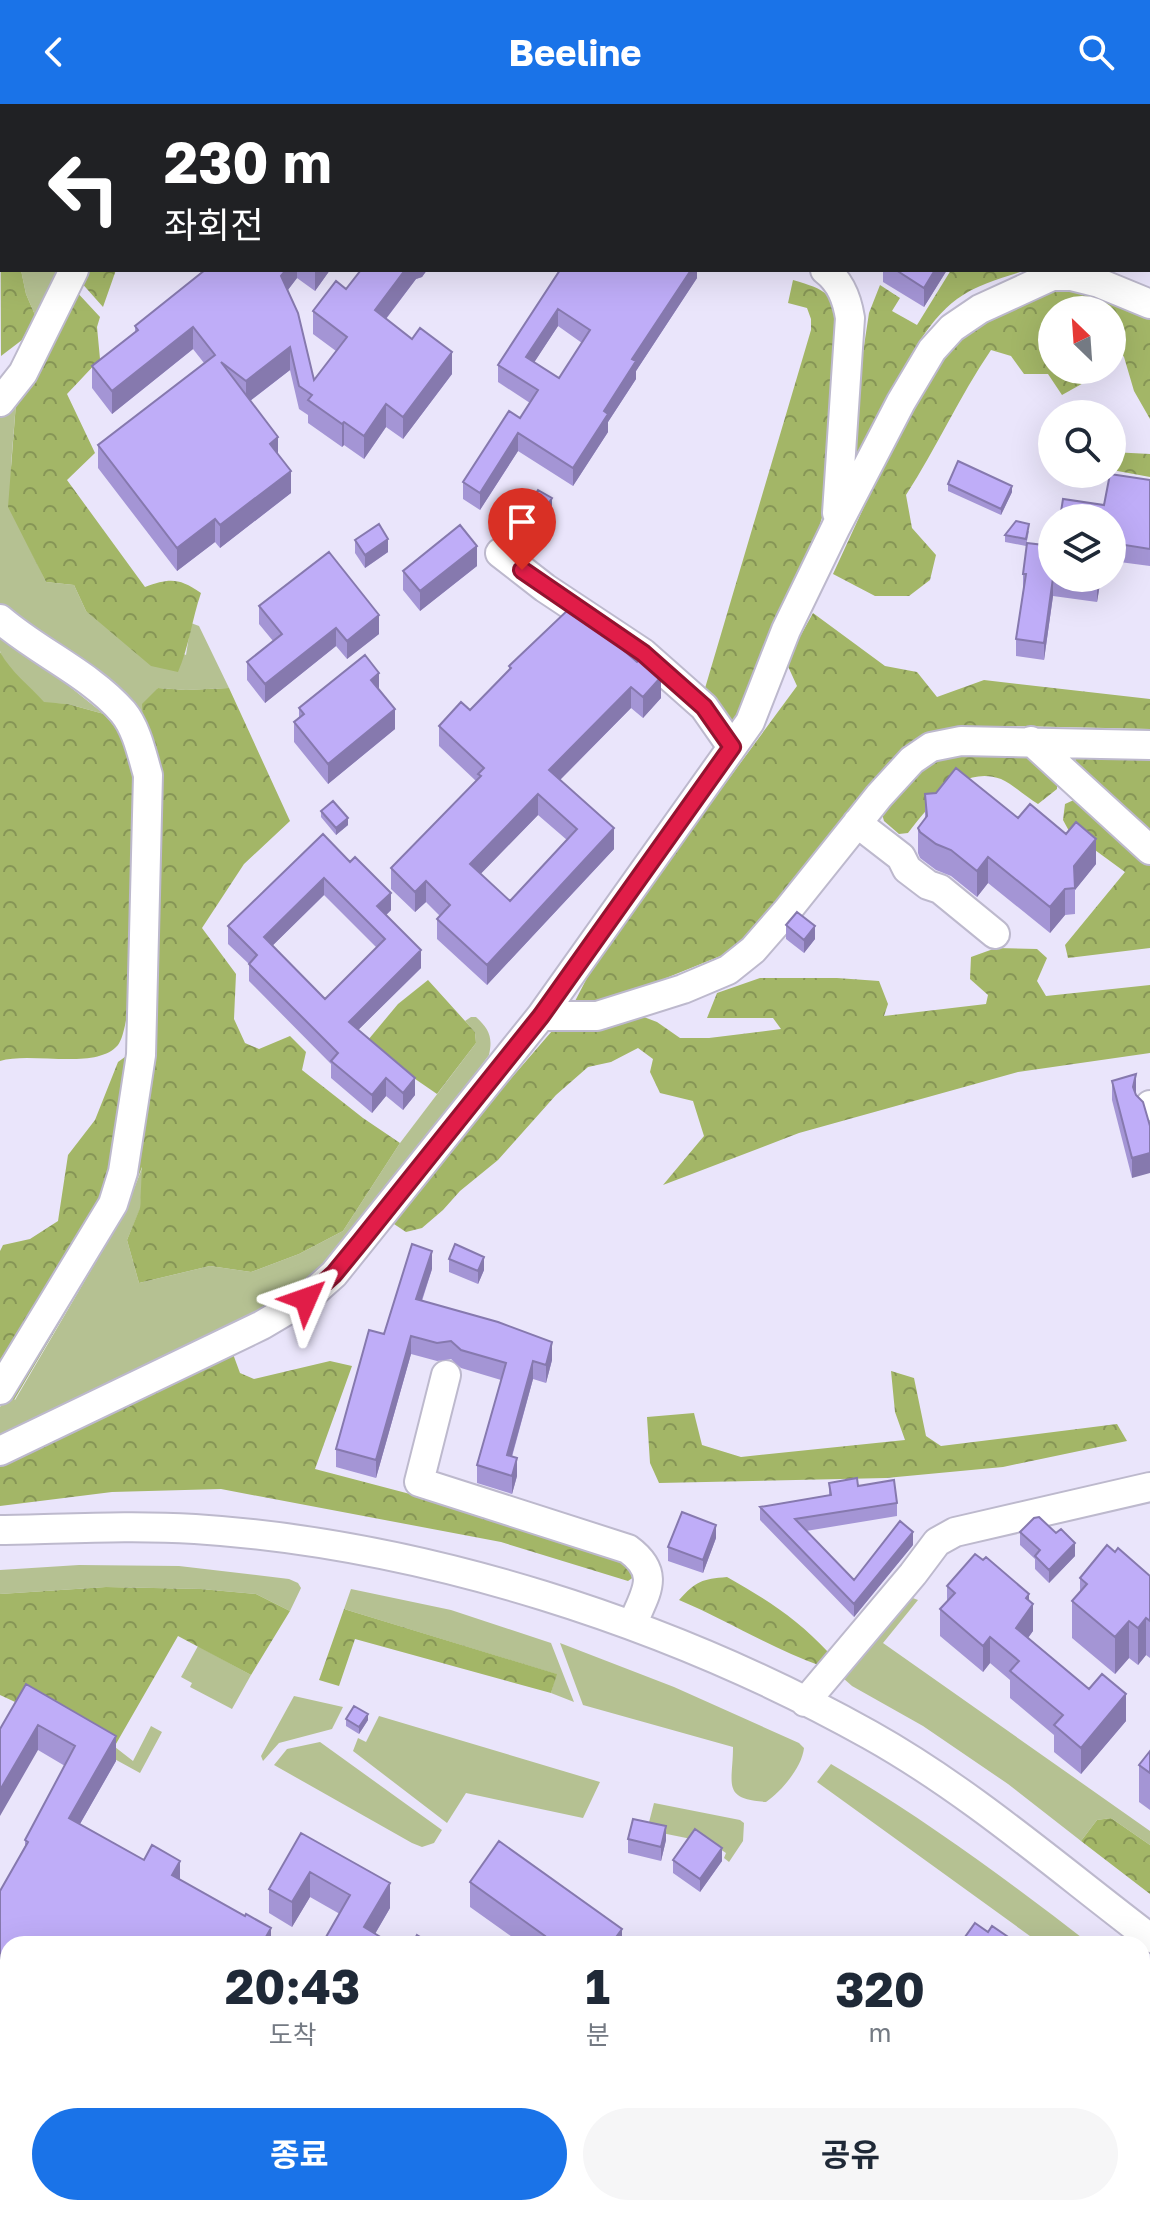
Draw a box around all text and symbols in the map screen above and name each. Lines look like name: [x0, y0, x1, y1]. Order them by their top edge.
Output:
icon: back: [32, 30, 76, 74]
icon: search: [1074, 30, 1118, 74]
text: Beeline: [509, 31, 641, 74]
text: 230 m: [164, 128, 332, 195]
icon: left: [32, 136, 136, 240]
text: 좌회전: [164, 203, 263, 246]
north arrow: [1038, 296, 1126, 384]
map controls: [1038, 296, 1126, 592]
button: search: [1038, 400, 1126, 488]
pin: [488, 488, 556, 570]
icon: arrive: [500, 500, 544, 544]
button: layers: [1038, 504, 1126, 592]
position arrow: [264, 1257, 348, 1341]
text: 20:43: [225, 1957, 360, 2015]
text: 1: [585, 1957, 610, 2015]
text: 320: [835, 1960, 925, 2018]
text: m: [869, 2017, 892, 2048]
text: 도착: [269, 2019, 317, 2050]
text: 분: [586, 2019, 610, 2050]
button: 종료: [32, 2108, 567, 2200]
button: 공유: [583, 2108, 1118, 2200]

